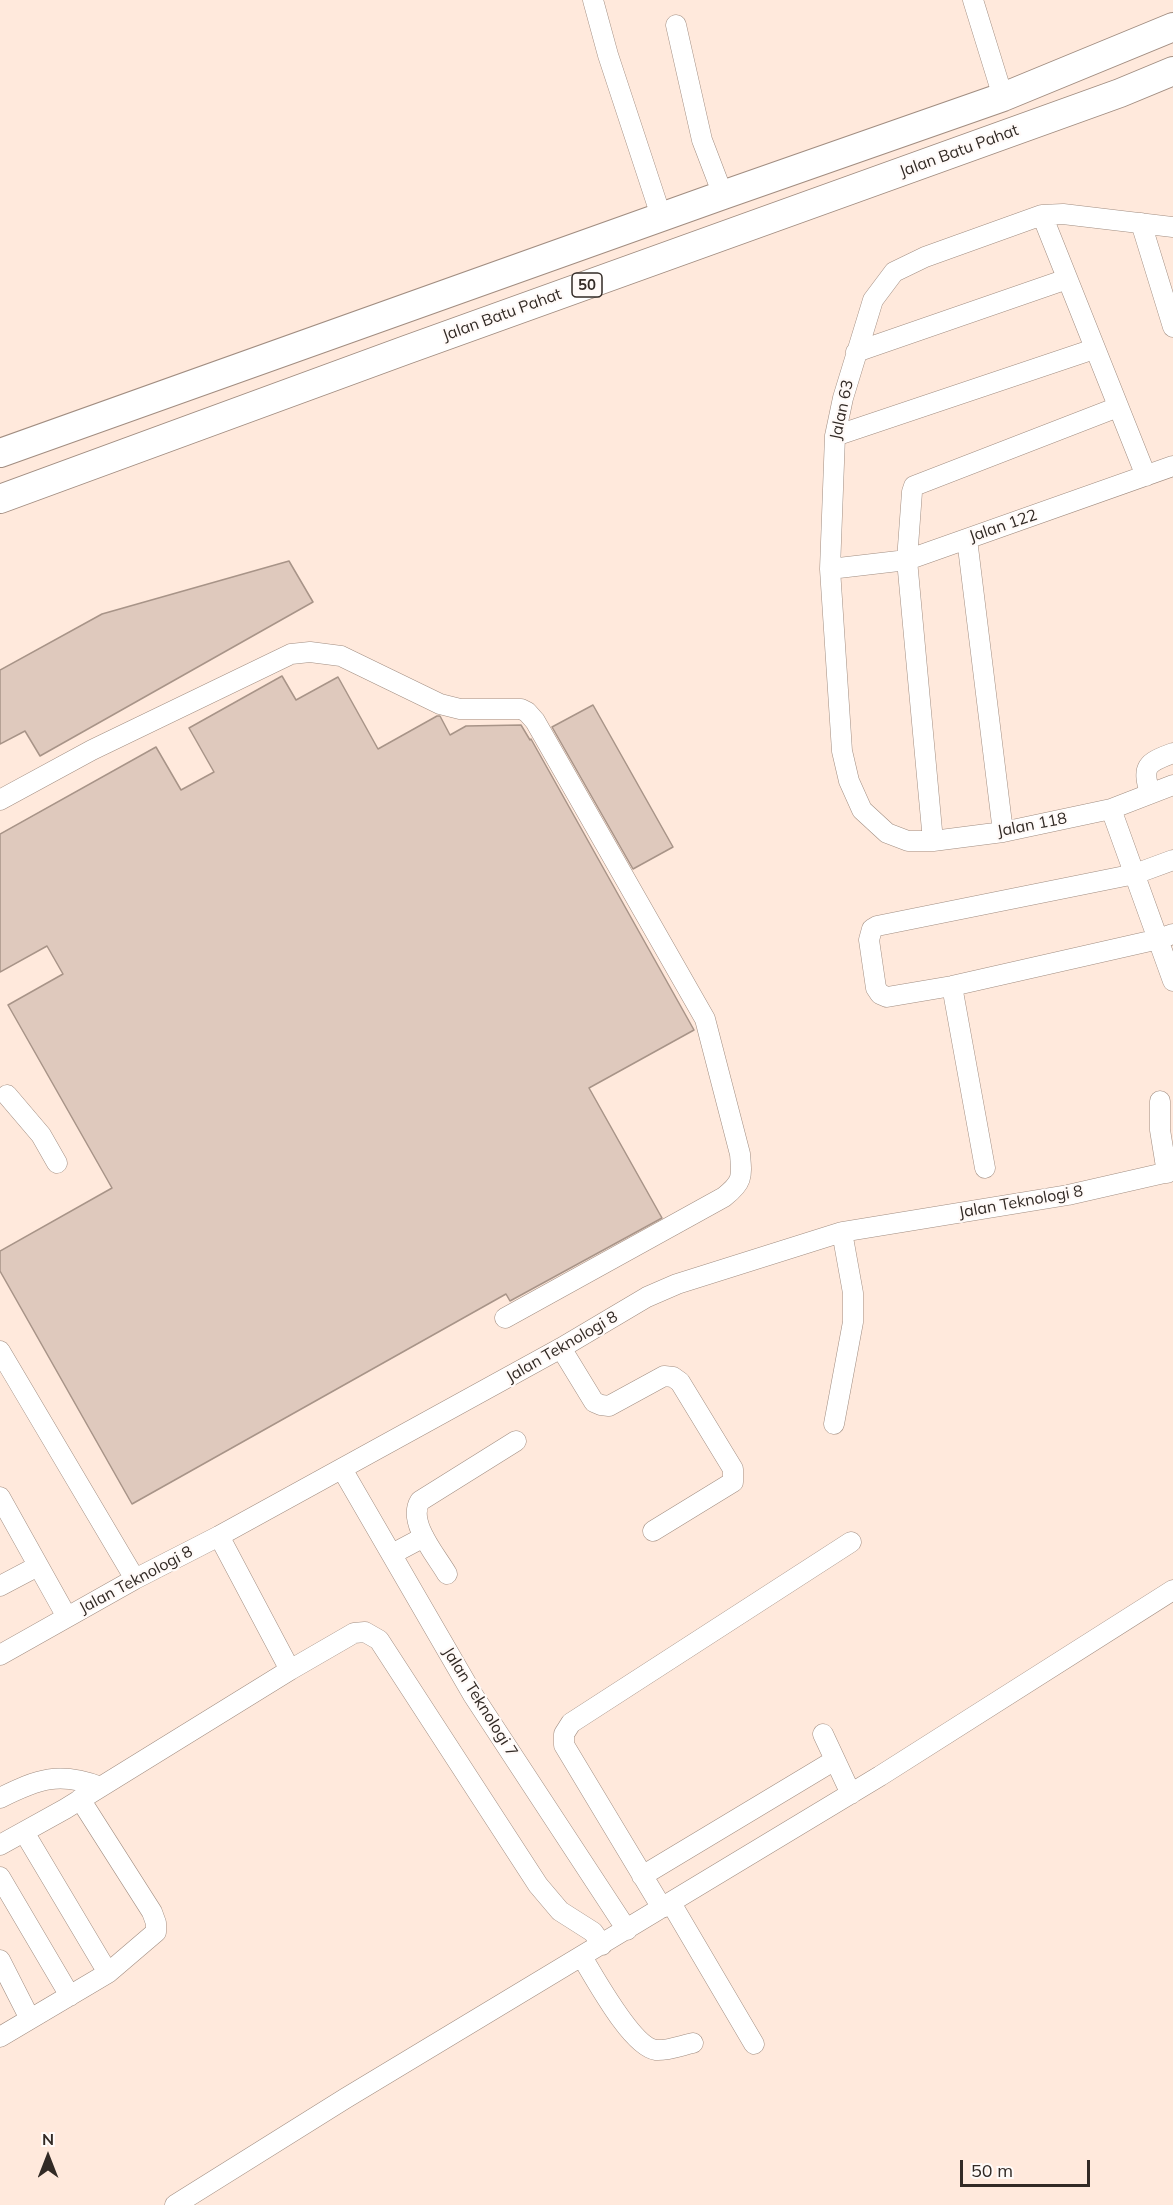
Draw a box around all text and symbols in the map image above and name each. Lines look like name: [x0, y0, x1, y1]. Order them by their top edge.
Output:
street label: Jalan Batu Pahat: [897, 121, 1021, 181]
road number: 50: [572, 273, 602, 297]
street label: Jalan Batu Pahat: [440, 285, 564, 345]
street label: Jalan 63: [826, 378, 858, 442]
street label: Jalan 122: [966, 505, 1040, 547]
street label: Jalan 118: [996, 809, 1068, 841]
street label: Jalan Teknologi 8: [957, 1182, 1085, 1222]
street label: Jalan Teknologi 8: [503, 1307, 621, 1387]
street label: Jalan Teknologi 8: [76, 1542, 196, 1618]
street label: Jalan Teknologi 7: [439, 1644, 521, 1760]
north arrow: [18, 2127, 78, 2187]
text: N: [42, 2129, 54, 2149]
scale bar: [963, 2148, 1094, 2186]
text: 50 m: [971, 2159, 1013, 2182]

